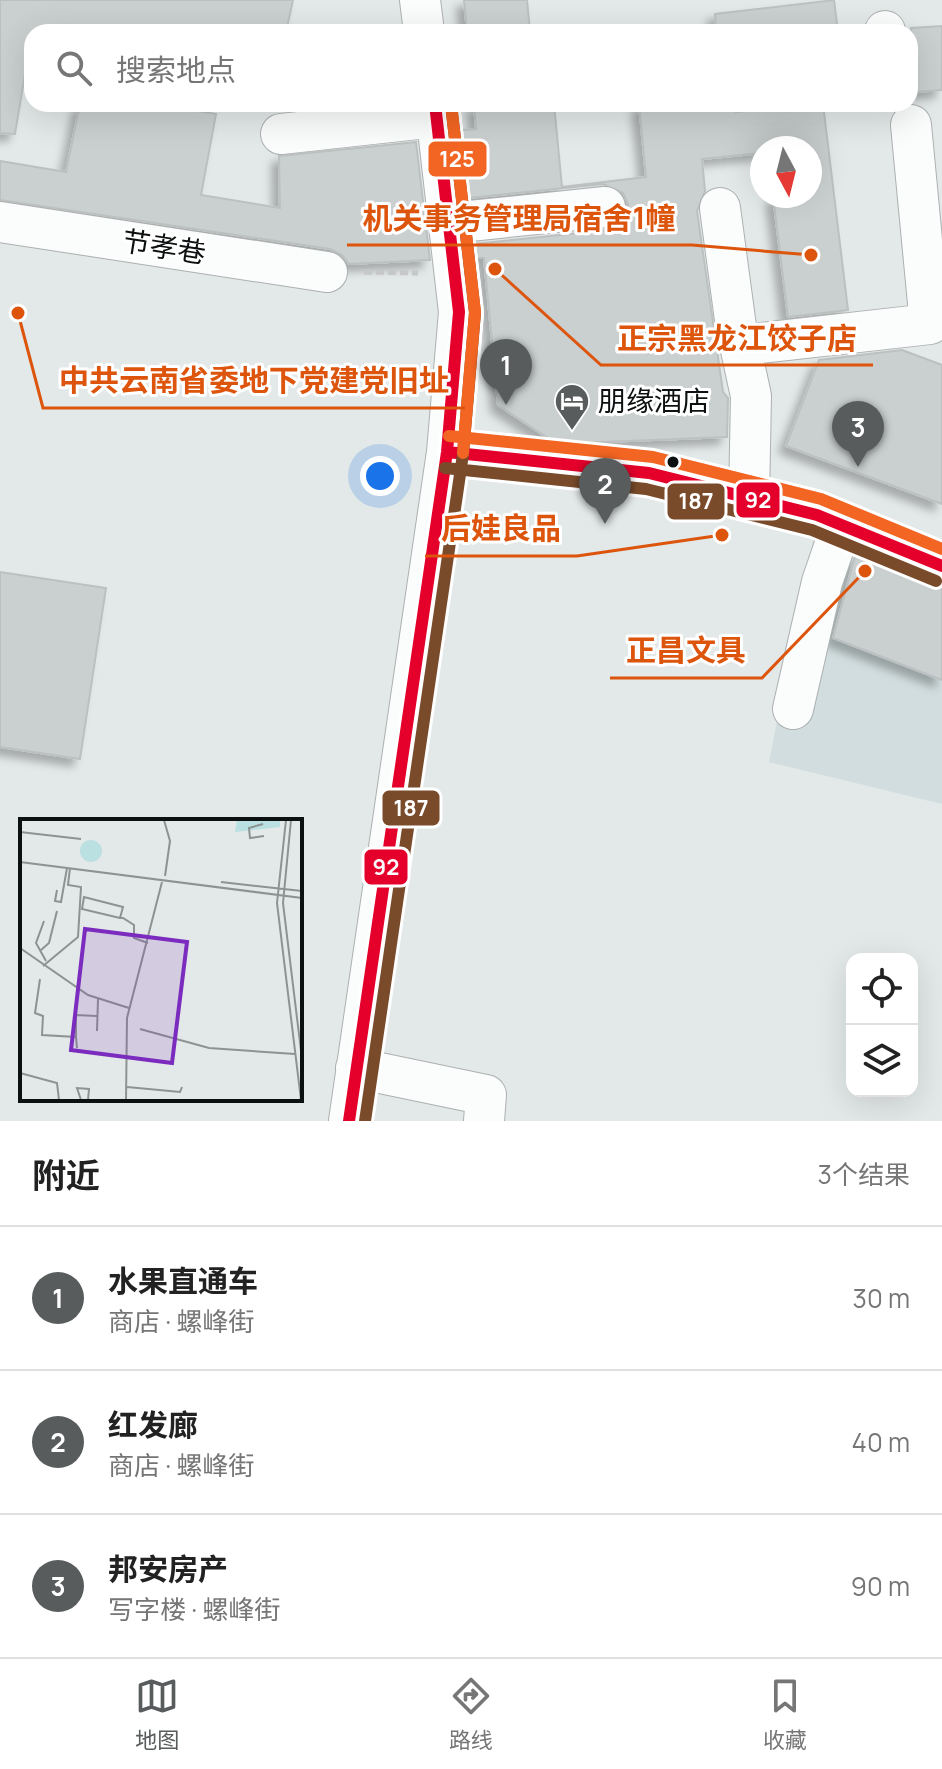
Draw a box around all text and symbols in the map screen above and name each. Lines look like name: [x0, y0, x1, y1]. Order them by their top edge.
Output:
search box: [24, 24, 918, 112]
icon: search: [52, 46, 96, 90]
text: 搜索地点: [116, 49, 236, 90]
north arrow: [750, 136, 822, 208]
line badge: 125: [427, 140, 488, 178]
text: 125: [439, 144, 475, 174]
callout: 机关事务管理局宿舍1幢: [347, 191, 692, 245]
text: 机关事务管理局宿舍1幢: [362, 197, 676, 238]
street label: 节孝巷: [120, 221, 209, 271]
callout: 正宗黑龙江饺子店: [601, 311, 873, 365]
text: 正宗黑龙江饺子店: [617, 317, 857, 358]
pin: 1: [480, 339, 532, 405]
callout: 中共云南省委地下党建党旧址: [43, 354, 465, 408]
text: 中共云南省委地下党建党旧址: [59, 359, 449, 400]
place label: 朋缘酒店: [598, 381, 710, 419]
hotel icon: 朋缘酒店: [553, 382, 591, 432]
pin: 3: [832, 401, 884, 467]
unlabelled marker: [665, 454, 681, 470]
your location: [360, 456, 400, 496]
pin: 2: [579, 458, 631, 524]
line badge: 92: [735, 481, 781, 519]
line badge: 187: [666, 482, 726, 521]
text: 92: [745, 485, 771, 515]
text: 187: [679, 486, 713, 516]
callout: 后娃良品: [425, 502, 577, 556]
text: 后娃良品: [441, 507, 561, 548]
callout: 正昌文具: [610, 624, 762, 678]
text: 正昌文具: [626, 629, 746, 670]
line badge: 187: [381, 789, 441, 827]
text: 187: [394, 793, 428, 823]
inset map: [20, 819, 302, 1101]
line badge: 92: [363, 848, 409, 886]
text: 92: [373, 852, 399, 882]
map controls: [846, 953, 918, 1097]
button: locate: [846, 953, 918, 1025]
button: layers: [846, 1025, 918, 1097]
text: 附近: [32, 1152, 100, 1198]
text: 3个结果: [818, 1156, 910, 1192]
text: 水果直通车: [108, 1260, 258, 1301]
text: 1: [52, 1280, 64, 1316]
text: 30 m: [853, 1280, 910, 1316]
text: 商店 · 螺峰街: [108, 1303, 254, 1339]
text: 红发廊: [108, 1404, 198, 1445]
text: 2: [50, 1424, 66, 1460]
text: 40 m: [852, 1424, 910, 1460]
text: 商店 · 螺峰街: [108, 1447, 254, 1483]
text: 邦安房产: [108, 1548, 228, 1589]
text: 3: [50, 1568, 66, 1604]
text: 90 m: [851, 1568, 910, 1604]
text: 写字楼 · 螺峰街: [108, 1591, 280, 1627]
tab: 地图: [135, 1674, 179, 1755]
tab: 路线: [449, 1674, 493, 1755]
tab: 收藏: [763, 1674, 807, 1755]

